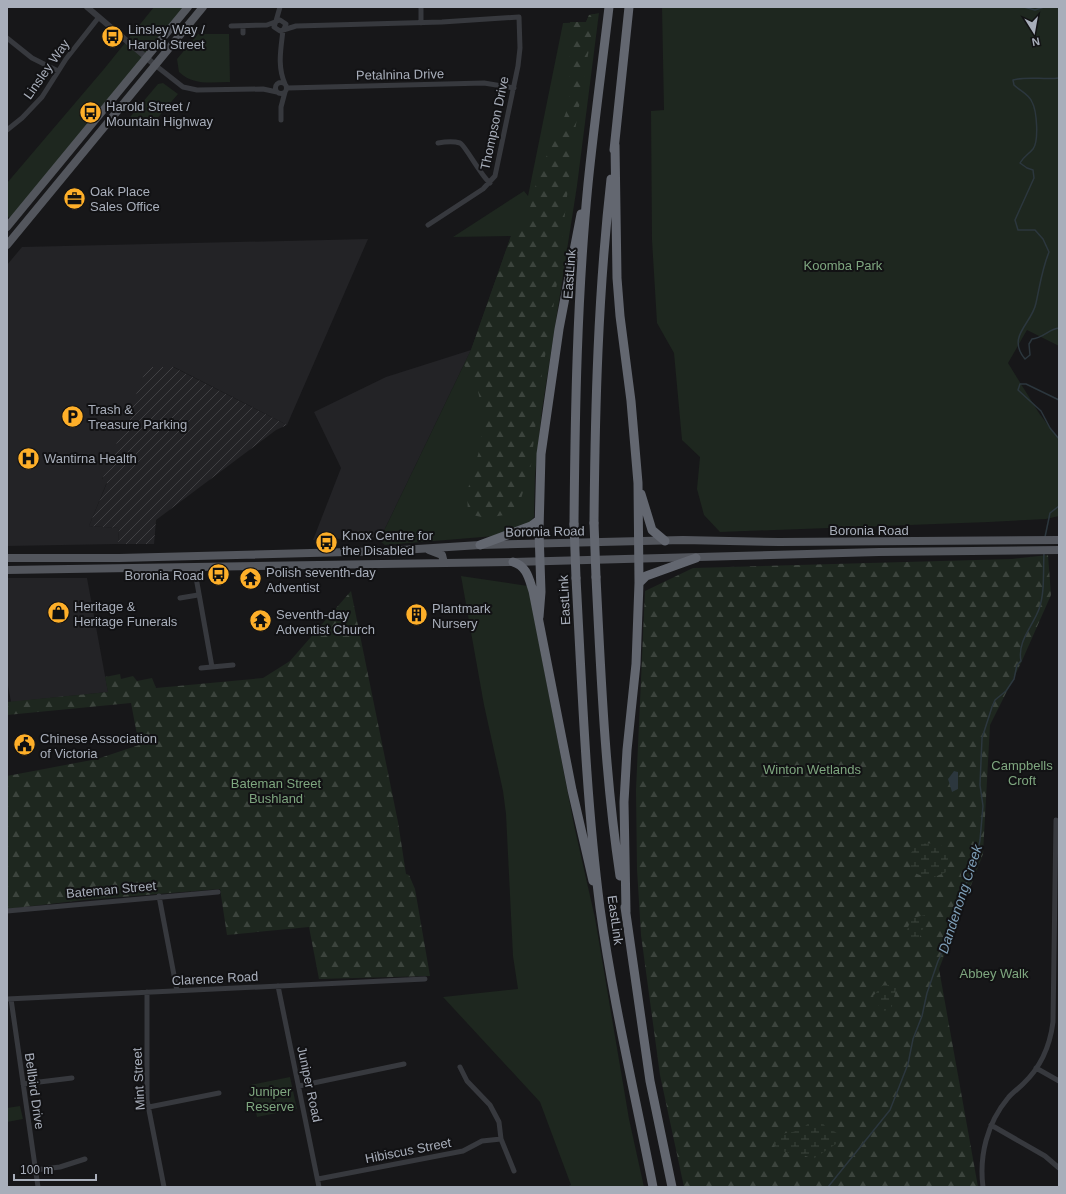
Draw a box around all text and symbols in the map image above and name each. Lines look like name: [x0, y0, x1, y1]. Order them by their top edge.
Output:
north arrow: [1014, 12, 1054, 52]
place label: Linsley Way / Harold Street: [128, 22, 205, 52]
bus stop icon: Linsley Way / Harold Street: [100, 23, 126, 49]
text: N: [1031, 35, 1041, 48]
street label: Linsley Way: [20, 36, 73, 102]
street label: Petalnina Drive: [356, 66, 444, 83]
street label: Thompson Drive: [477, 75, 512, 171]
place label: Harold Street / Mountain Highway: [106, 99, 213, 129]
bus stop icon: Harold Street / Mountain Highway: [77, 100, 103, 126]
place label: Oak Place Sales Office: [90, 184, 160, 214]
office icon: Oak Place Sales Office: [62, 185, 88, 211]
street label: EastLink: [560, 248, 579, 299]
park label: Koomba Park: [804, 258, 883, 273]
place label: Trash & Treasure Parking: [88, 402, 187, 432]
parking icon: Trash & Treasure Parking: [60, 403, 86, 429]
hospital icon: Wantirna Health: [15, 445, 41, 471]
place label: Wantirna Health: [44, 451, 137, 466]
street label: Boronia Road: [505, 523, 585, 540]
street label: Boronia Road: [829, 523, 909, 538]
place label: Knox Centre for the Disabled: [342, 528, 434, 558]
bus stop icon: Knox Centre for the Disabled: [314, 529, 340, 555]
bus stop icon: Boronia Road: [206, 562, 232, 588]
place label: Polish seventh-day Adventist: [266, 565, 376, 595]
temple icon: Polish seventh-day Adventist: [237, 566, 263, 592]
place label: Boronia Road: [125, 568, 204, 583]
street label: EastLink: [556, 574, 573, 625]
place label: Heritage & Heritage Funerals: [74, 599, 178, 629]
shop icon: Heritage & Heritage Funerals: [46, 600, 72, 626]
place label: Plantmark Nursery: [432, 601, 491, 631]
building icon: Plantmark Nursery: [403, 602, 429, 628]
place label: Seventh-day Adventist Church: [276, 607, 375, 637]
temple icon: Seventh-day Adventist Church: [247, 608, 273, 634]
place label: Chinese Association of Victoria: [40, 731, 157, 761]
public building icon: Chinese Association of Victoria: [12, 732, 38, 758]
park label: Campbells Croft: [991, 758, 1053, 788]
park label: Winton Wetlands: [763, 762, 862, 777]
park label: Bateman Street Bushland: [231, 776, 322, 806]
water label: Dandenong Creek: [935, 842, 985, 956]
street label: Bateman Street: [65, 878, 157, 901]
street label: EastLink: [605, 894, 626, 946]
park label: Abbey Walk: [960, 966, 1029, 981]
street label: Clarence Road: [171, 969, 259, 988]
street label: Juniper Road: [294, 1045, 325, 1123]
street label: Mint Street: [129, 1047, 148, 1111]
street label: Bellbird Drive: [22, 1052, 47, 1130]
park label: Juniper Reserve: [246, 1084, 294, 1114]
street label: Hibiscus Street: [364, 1135, 453, 1166]
scale bar: [14, 1156, 96, 1182]
text: 100 m: [20, 1163, 53, 1177]

